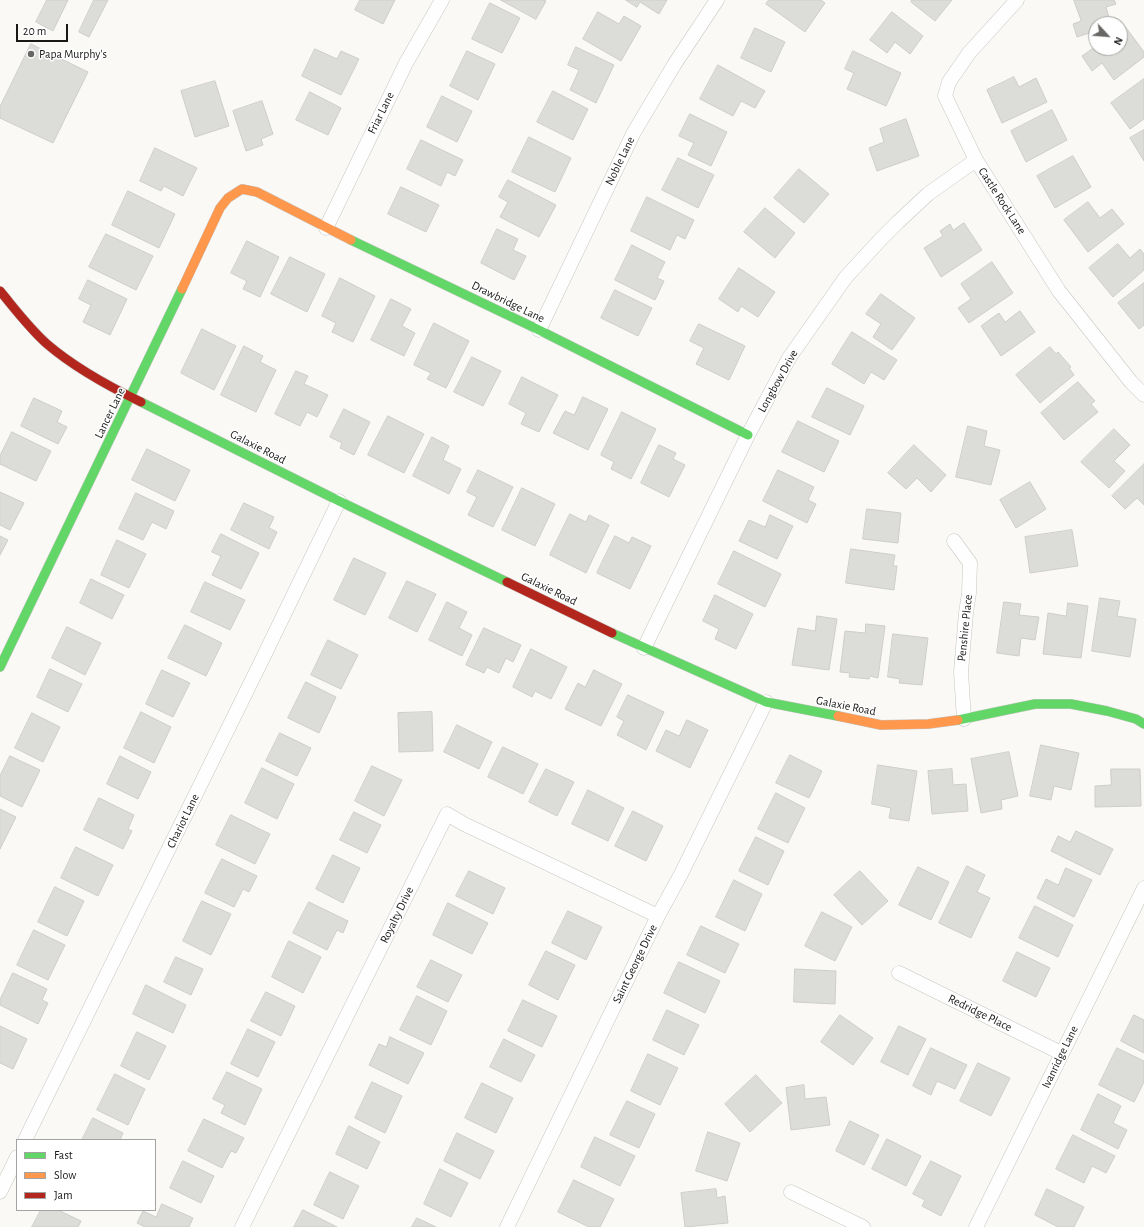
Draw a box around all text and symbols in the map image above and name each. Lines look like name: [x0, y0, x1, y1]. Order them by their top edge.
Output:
scale bar: [18, 16, 70, 42]
north arrow: [1088, 16, 1128, 56]
text: 20 m: [23, 25, 46, 37]
text: N: [1112, 35, 1125, 47]
place label: Papa Murphy's: [39, 47, 107, 61]
marker: Papa Murphy's: [26, 49, 36, 59]
street label: Friar Lane: [365, 90, 397, 136]
street label: Noble Lane: [602, 134, 638, 188]
street label: Castle Rock Lane: [975, 165, 1029, 237]
street label: Drawbridge Lane: [469, 278, 547, 326]
street label: Longbow Drive: [755, 347, 801, 415]
street label: Lancer Lane: [92, 385, 128, 441]
street label: Galaxie Road: [228, 427, 288, 467]
street label: Galaxie Road: [519, 569, 579, 609]
street label: Penshire Place: [954, 594, 976, 662]
street label: Galaxie Road: [815, 693, 877, 719]
street label: Chariot Lane: [164, 792, 202, 850]
street label: Royalty Drive: [377, 884, 417, 946]
street label: Saint George Drive: [610, 922, 660, 1006]
street label: Redridge Place: [946, 991, 1014, 1035]
street label: Ivanridge Lane: [1039, 1023, 1081, 1091]
legend: [16, 1139, 156, 1211]
text: Fast: [54, 1149, 73, 1161]
text: Slow: [54, 1169, 76, 1181]
text: Jam: [54, 1189, 73, 1201]

